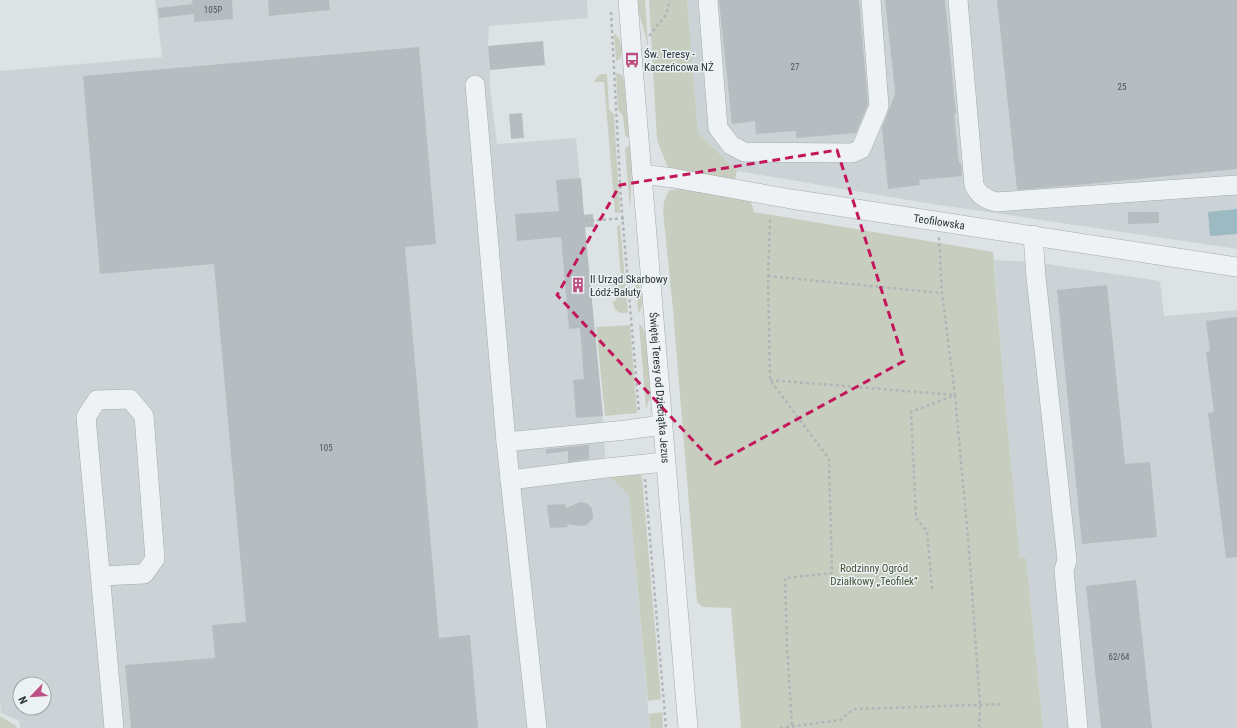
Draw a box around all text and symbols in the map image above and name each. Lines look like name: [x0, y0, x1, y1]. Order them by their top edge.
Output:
house number: 105P: [204, 5, 222, 15]
place label: Św. Teresy - Kaczeńcowa NŻ: [644, 48, 714, 74]
bus stop icon: Św. Teresy - Kaczeńcowa NŻ: [623, 51, 641, 69]
house number: 27: [791, 62, 800, 72]
house number: 25: [1118, 82, 1127, 92]
street label: Teofilowska: [913, 212, 966, 232]
place label: II Urząd Skarbowy Łódź-Bałuty: [590, 273, 668, 299]
building icon: II Urząd Skarbowy Łódź-Bałuty: [569, 276, 587, 294]
street label: Świętej Teresy od Dzieciątka Jezus: [646, 312, 672, 464]
house number: 105: [319, 443, 333, 453]
park label: Rodzinny Ogród Działkowy „Teofilek”: [830, 562, 918, 588]
house number: 62/64: [1108, 652, 1130, 662]
north arrow: [12, 676, 52, 716]
text: N: [16, 694, 31, 706]

